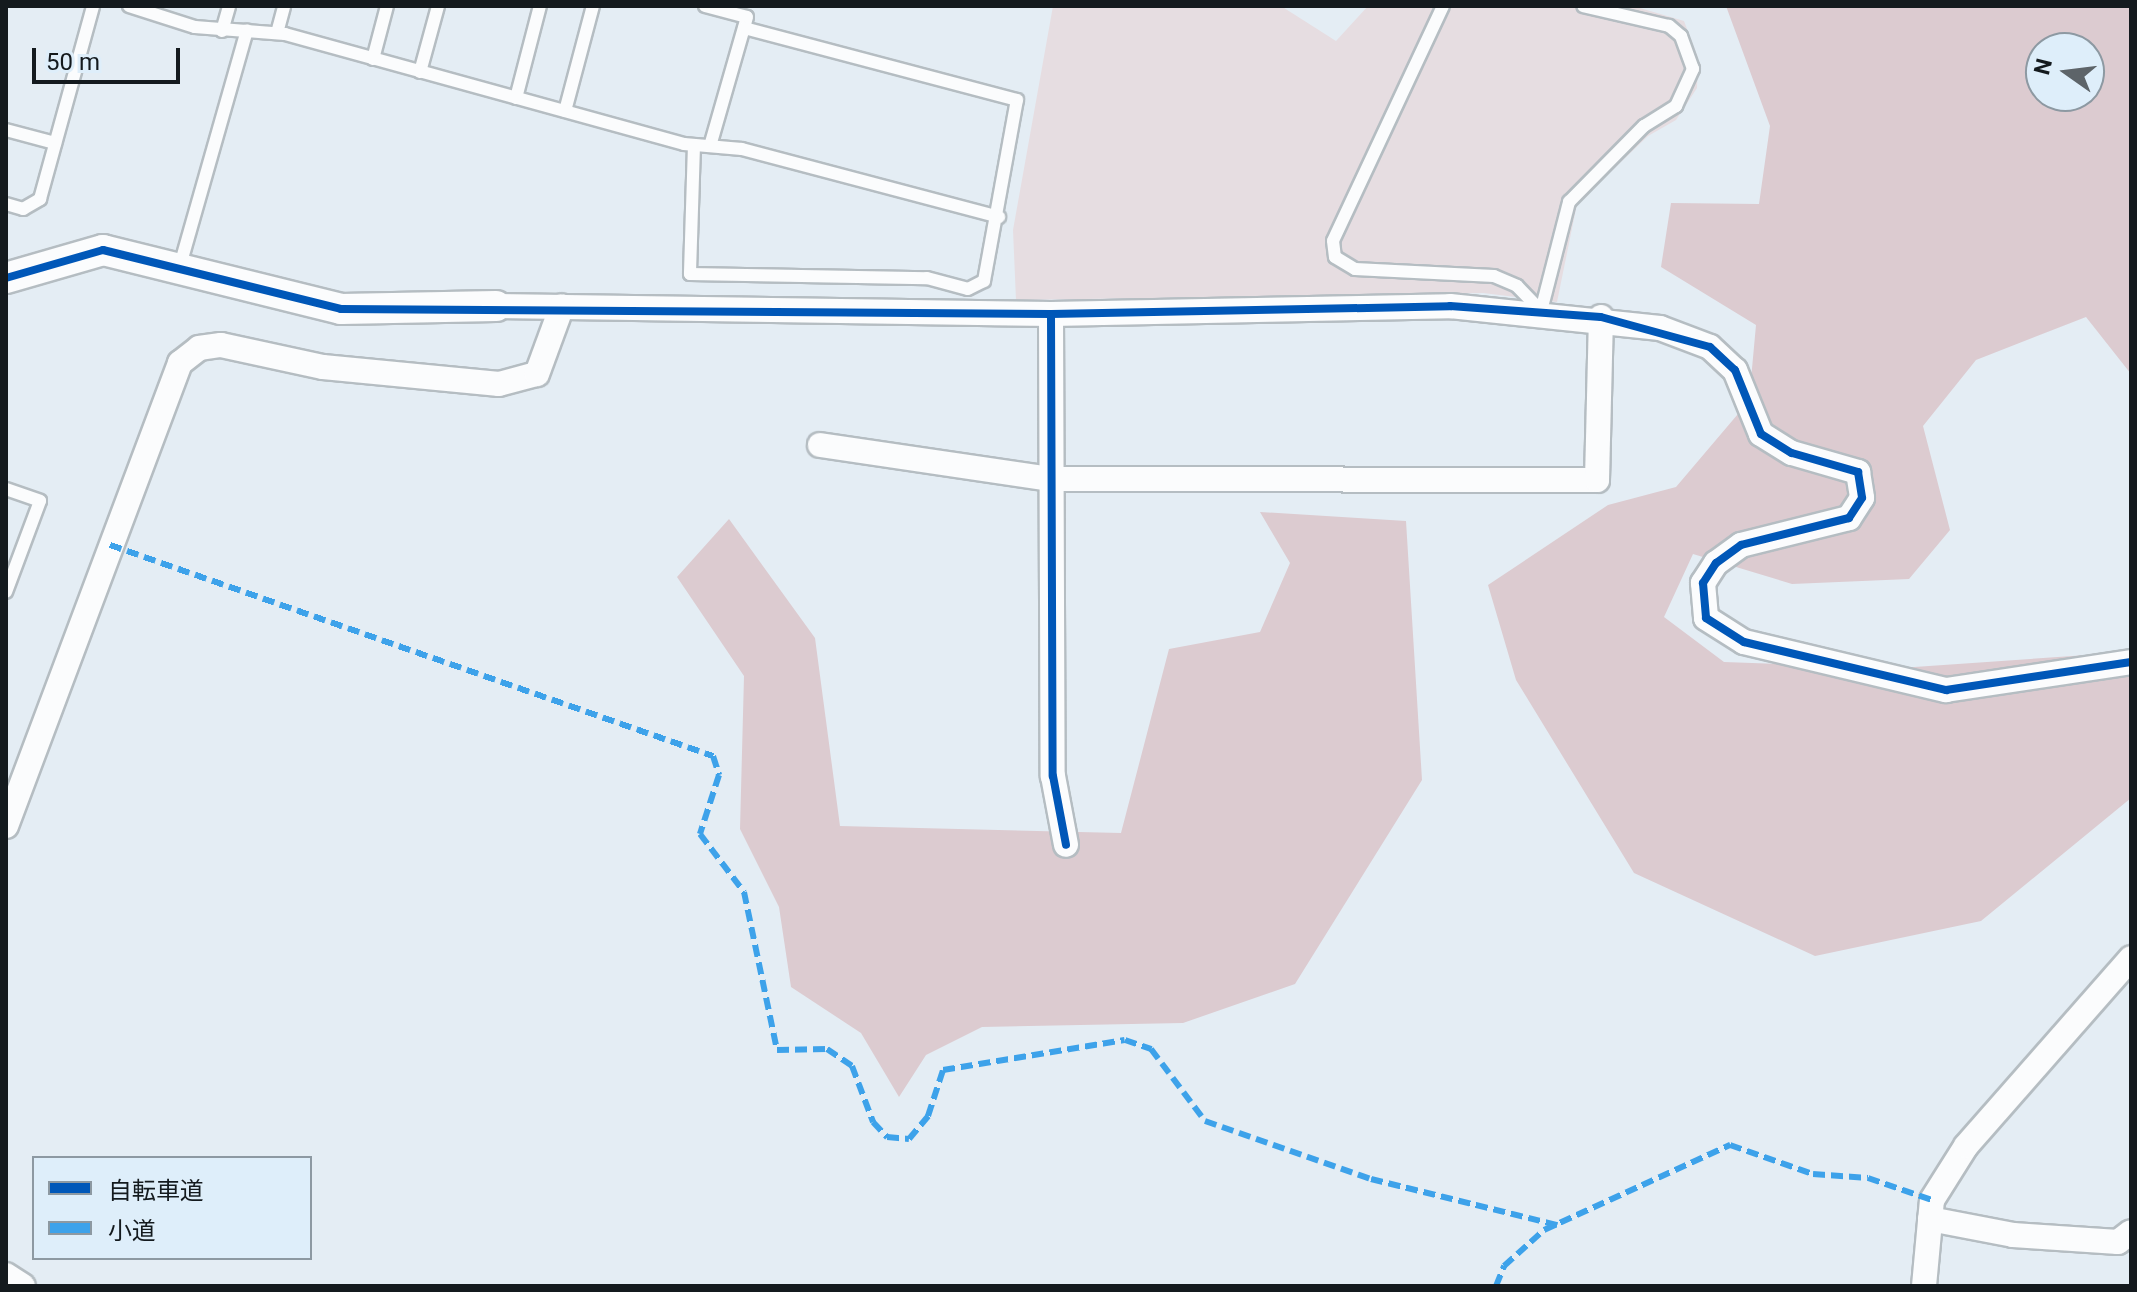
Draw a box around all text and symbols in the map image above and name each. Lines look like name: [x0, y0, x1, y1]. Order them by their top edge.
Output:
scale bar: [36, 32, 184, 82]
north arrow: [2025, 32, 2105, 112]
text: 50 m: [46, 48, 100, 76]
text: N: [2029, 56, 2057, 77]
legend: [32, 1156, 312, 1260]
text: 自転車道: [108, 1177, 204, 1205]
text: 小道: [108, 1217, 156, 1245]

